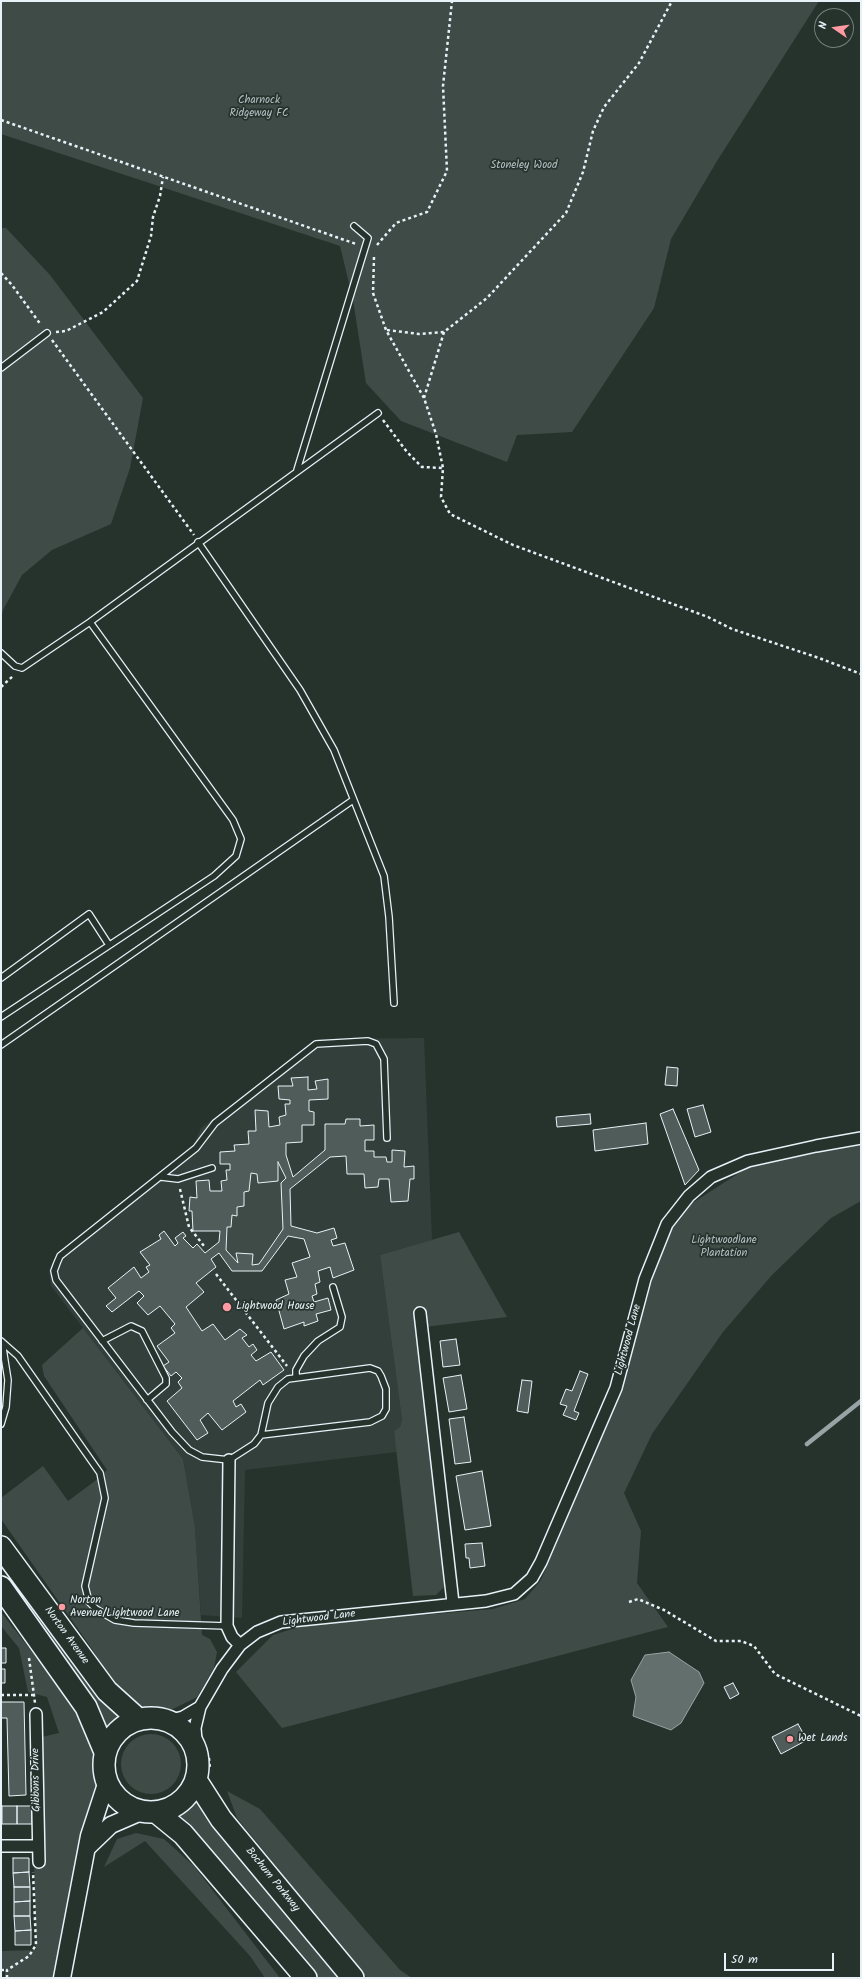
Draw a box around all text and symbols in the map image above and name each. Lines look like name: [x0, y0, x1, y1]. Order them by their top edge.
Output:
north arrow: [814, 8, 854, 48]
text: N: [814, 20, 833, 31]
park label: Charnock Ridgeway FC: [229, 94, 289, 120]
park label: Stoneley Wood: [490, 159, 558, 173]
park label: Lightwoodlane Plantation: [691, 1234, 757, 1260]
place label: Lightwood House: [236, 1300, 315, 1314]
marker: Lightwood House: [221, 1301, 233, 1313]
street label: Lightwood Lane: [613, 1303, 645, 1377]
place label: Norton Avenue/Lightwood Lane: [70, 1594, 180, 1620]
marker: Norton Avenue/Lightwood Lane: [57, 1602, 67, 1612]
street label: Norton Avenue: [41, 1605, 91, 1667]
street label: Lightwood Lane: [282, 1608, 356, 1630]
place label: Wet Lands: [798, 1732, 847, 1746]
marker: Wet Lands: [785, 1734, 795, 1744]
street label: Gibbons Drive: [30, 1748, 44, 1812]
street label: Bochum Parkway: [242, 1845, 302, 1915]
scale bar: [726, 1945, 836, 1971]
text: 50 m: [731, 1950, 758, 1969]

